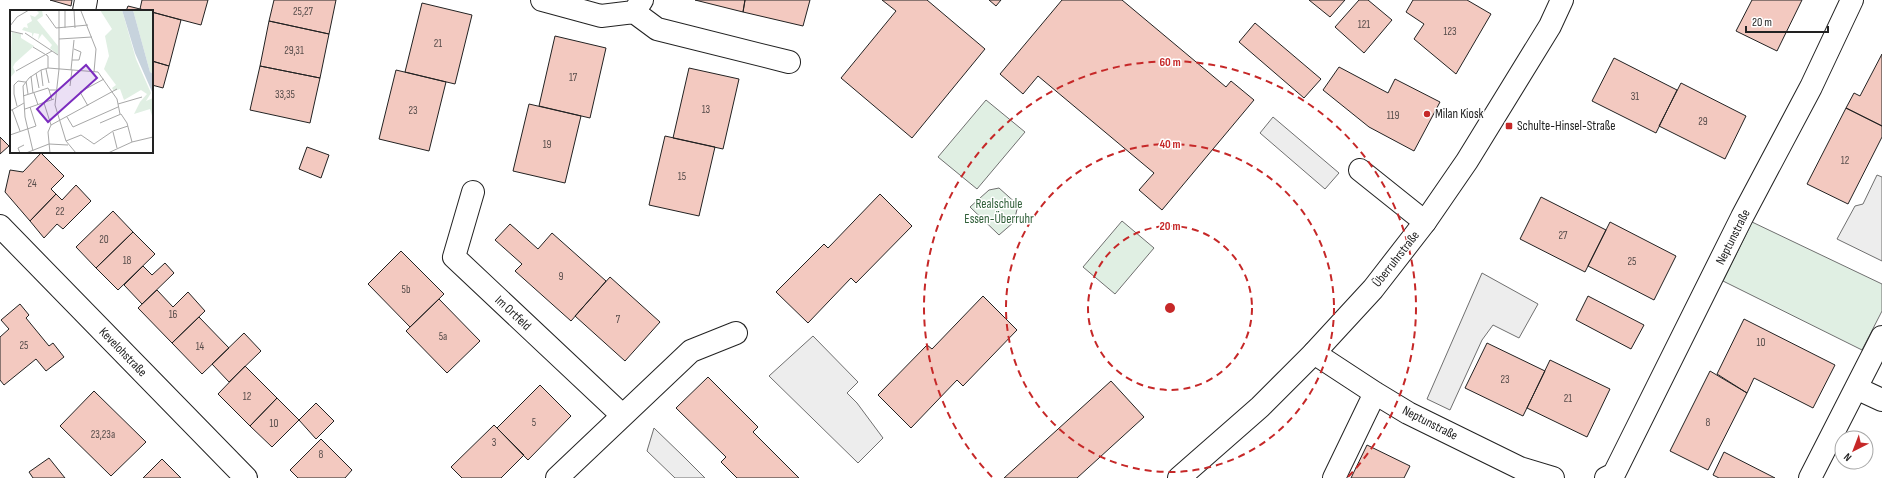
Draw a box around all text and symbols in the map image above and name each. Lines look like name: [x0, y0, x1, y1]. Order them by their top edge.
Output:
house number: 25,27: [293, 5, 314, 18]
scale bar: [1746, 8, 1828, 34]
inset map: [10, 10, 153, 153]
text: 20 m: [1752, 15, 1772, 30]
house number: 121: [1358, 18, 1370, 31]
house number: 123: [1443, 25, 1457, 38]
house number: 21: [434, 37, 442, 50]
house number: 29,31: [284, 44, 304, 57]
text: 60 m: [1159, 55, 1181, 70]
house number: 17: [569, 71, 578, 84]
house number: 33,35: [275, 88, 295, 101]
house number: 31: [1631, 90, 1639, 103]
house number: 13: [702, 103, 711, 116]
house number: 23: [408, 104, 418, 117]
place label: Milan Kiosk: [1435, 106, 1484, 122]
house number: 119: [1387, 109, 1399, 122]
marker: Milan Kiosk: [1422, 109, 1432, 119]
house number: 29: [1698, 115, 1708, 128]
place label: Schulte-Hinsel-Straße: [1517, 118, 1615, 134]
marker: Schulte-Hinsel-Straße: [1504, 121, 1514, 131]
text: 40 m: [1159, 137, 1181, 152]
house number: 19: [543, 138, 551, 151]
house number: 12: [1841, 154, 1850, 167]
house number: 15: [678, 170, 686, 183]
house number: 24: [27, 177, 37, 190]
park label: Realschule Essen-Überruhr: [964, 196, 1034, 227]
house number: 22: [55, 205, 65, 218]
street label: Neptunstraße: [1712, 207, 1754, 267]
text: 20 m: [1160, 219, 1180, 234]
street label: Überruhrstraße: [1368, 227, 1423, 290]
house number: 27: [1559, 229, 1568, 242]
house number: 20: [99, 233, 109, 246]
house number: 18: [123, 254, 132, 267]
house number: 25: [1628, 255, 1636, 268]
house number: 9: [559, 270, 564, 283]
house number: 5b: [402, 283, 411, 296]
street label: Im Ortfeld: [492, 292, 534, 334]
centre of rings: [1163, 301, 1177, 315]
house number: 16: [169, 308, 178, 321]
house number: 7: [616, 313, 621, 326]
street label: Kevelohstraße: [96, 324, 150, 380]
house number: 5a: [439, 330, 447, 343]
house number: 10: [1757, 336, 1765, 349]
house number: 25: [20, 339, 28, 352]
house number: 14: [196, 340, 205, 353]
house number: 23: [1500, 373, 1510, 386]
house number: 12: [243, 390, 252, 403]
house number: 21: [1564, 392, 1572, 405]
street label: Neptunstraße: [1400, 402, 1460, 444]
house number: 5: [532, 416, 536, 429]
house number: 8: [1706, 416, 1711, 429]
house number: 10: [270, 417, 278, 430]
house number: 23,23a: [91, 428, 115, 441]
north arrow: [1834, 430, 1874, 470]
house number: 3: [492, 436, 497, 449]
house number: 8: [319, 448, 324, 461]
text: N: [1841, 450, 1854, 464]

